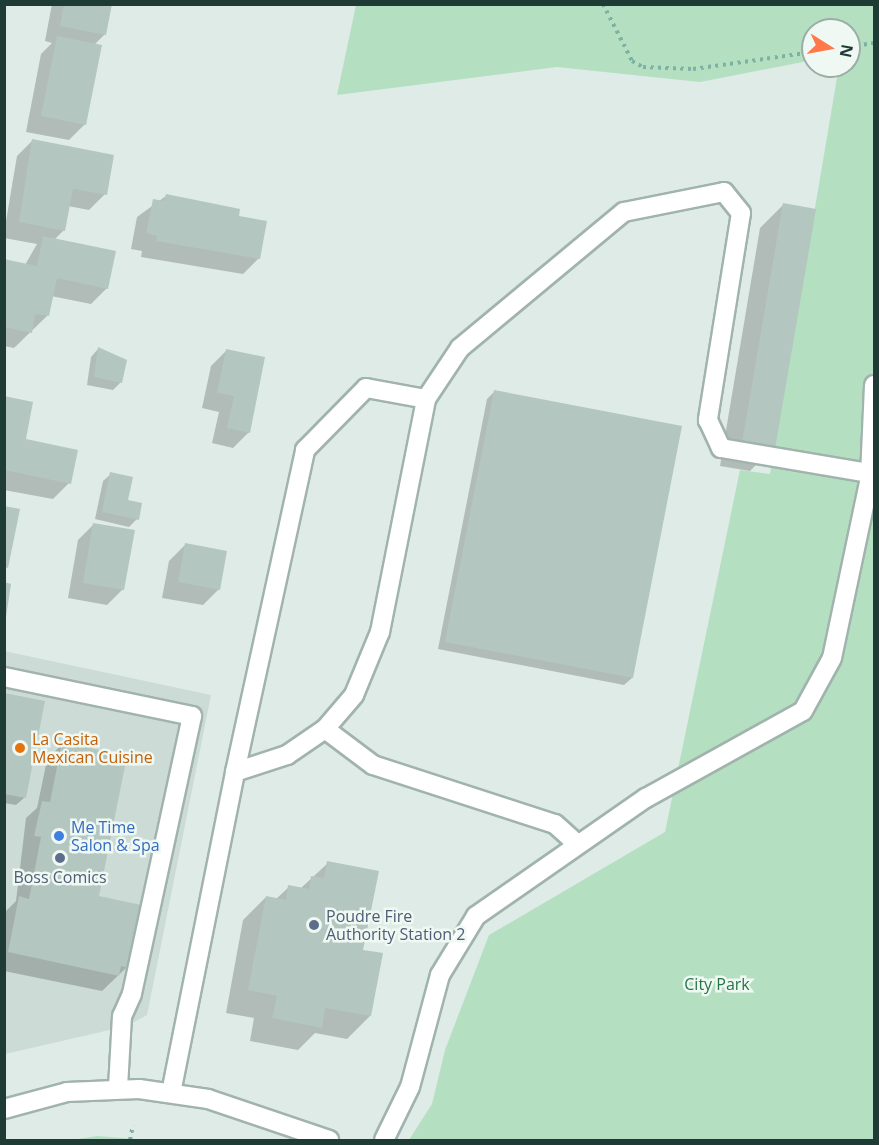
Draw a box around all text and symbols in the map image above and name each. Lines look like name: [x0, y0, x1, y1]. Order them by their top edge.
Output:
north arrow: [801, 18, 861, 78]
text: N: [835, 43, 859, 60]
place label: La Casita Mexican Cuisine: [32, 729, 153, 767]
marker: La Casita Mexican Cuisine: [13, 741, 27, 755]
place label: Me Time Salon & Spa: [71, 817, 160, 855]
marker: Me Time Salon & Spa: [52, 829, 66, 843]
marker: Boss Comics: [53, 851, 67, 865]
place label: Boss Comics: [13, 867, 107, 887]
place label: Poudre Fire Authority Station 2: [326, 906, 465, 944]
marker: Poudre Fire Authority Station 2: [307, 918, 321, 932]
park label: City Park: [684, 974, 750, 994]

